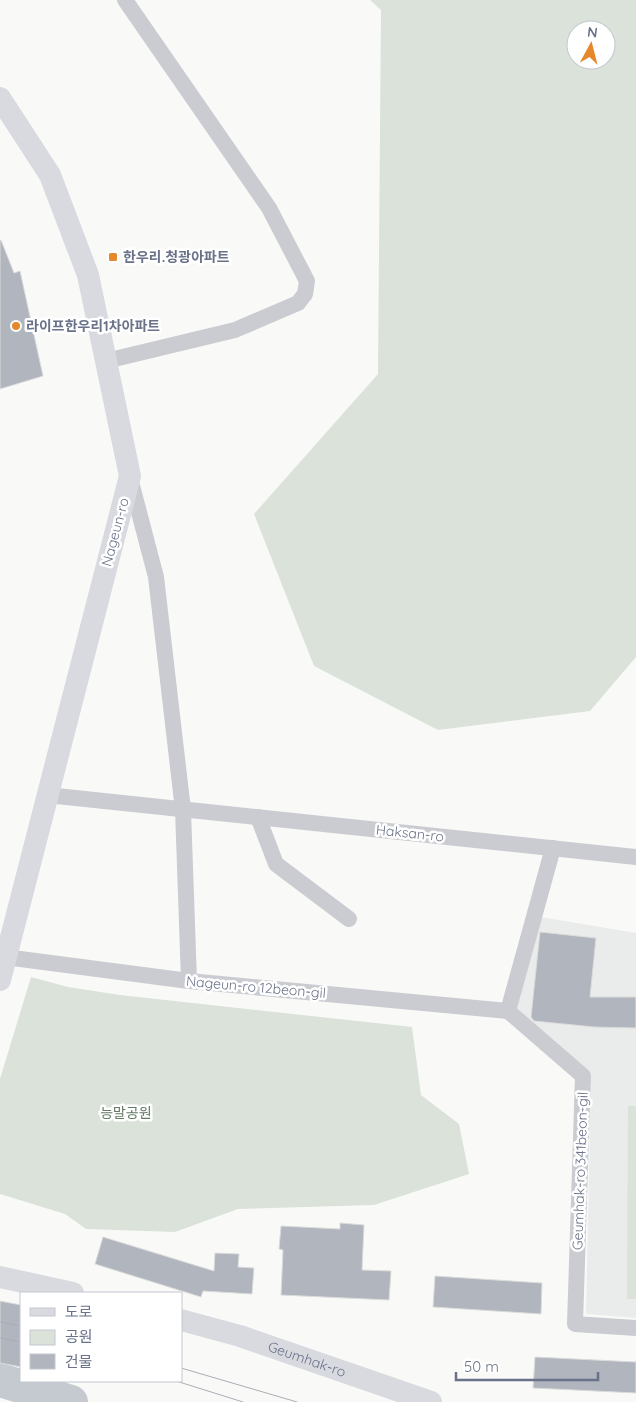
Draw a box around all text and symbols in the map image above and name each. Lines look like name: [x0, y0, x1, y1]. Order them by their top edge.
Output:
north arrow: [566, 20, 616, 70]
text: N: [586, 23, 599, 42]
place label: 한우리.청광아파트: [123, 248, 230, 266]
marker: 한우리.청광아파트: [107, 251, 119, 263]
place label: 라이프한우리1차아파트: [26, 317, 160, 335]
marker: 라이프한우리1차아파트: [10, 320, 22, 332]
street label: Nageun-ro: [97, 496, 133, 568]
street label: Haksan-ro: [375, 820, 445, 846]
street label: Nageun-ro 12beon-gil: [185, 972, 327, 1002]
street label: Geumhak-ro 341beon-gil: [568, 1092, 592, 1250]
park label: 능말공원: [100, 1104, 152, 1122]
legend: [20, 1292, 182, 1382]
text: 도로: [65, 1302, 93, 1321]
text: 공원: [65, 1327, 93, 1346]
street label: Geumhak-ro: [266, 1337, 348, 1381]
scale bar: [456, 1350, 598, 1382]
text: 건물: [65, 1352, 93, 1371]
text: 50 m: [464, 1357, 499, 1376]

